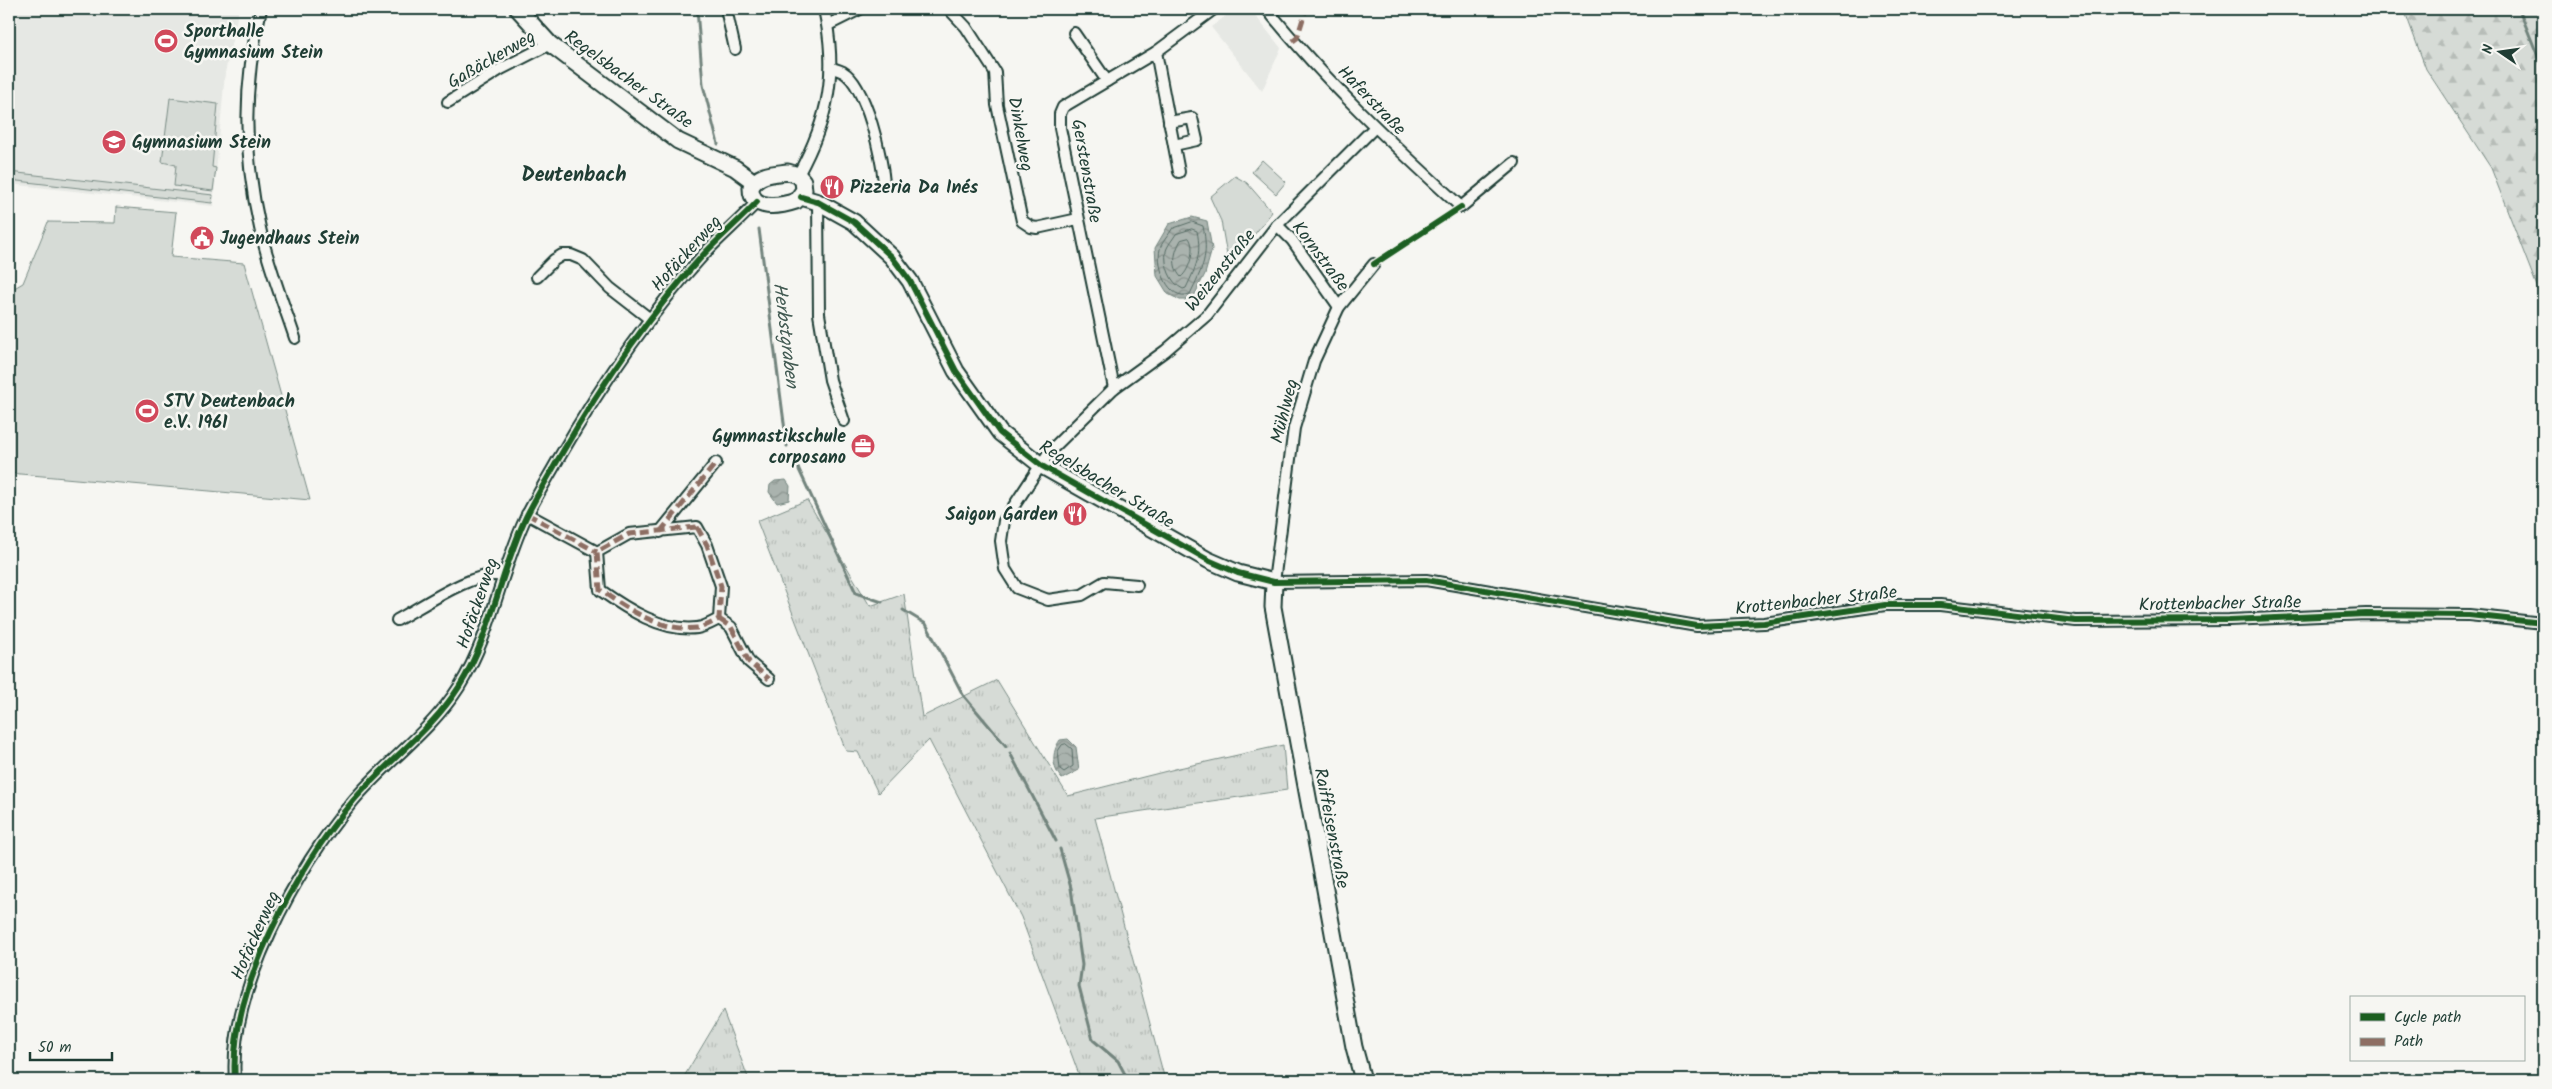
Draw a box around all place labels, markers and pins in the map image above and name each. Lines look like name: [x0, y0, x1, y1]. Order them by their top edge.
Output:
place label: Sporthalle Gymnasium Stein: [184, 18, 323, 68]
sports icon: Sporthalle Gymnasium Stein: [153, 28, 179, 54]
school or university icon: Gymnasium Stein: [101, 129, 127, 155]
place label: Gymnasium Stein: [132, 129, 271, 158]
restaurant icon: Pizzeria Da Inés: [819, 174, 845, 200]
place label: Pizzeria Da Inés: [850, 174, 979, 203]
public building icon: Jugendhaus Stein: [189, 225, 215, 251]
place label: Jugendhaus Stein: [220, 225, 360, 254]
place label: STV Deutenbach e.V. 1961: [164, 388, 295, 438]
sports icon: STV Deutenbach e.V. 1961: [134, 398, 160, 424]
place label: Gymnastikschule corposano: [712, 423, 846, 473]
office icon: Gymnastikschule corposano: [850, 433, 876, 459]
place label: Saigon Garden: [946, 501, 1058, 530]
restaurant icon: Saigon Garden: [1062, 501, 1088, 527]

